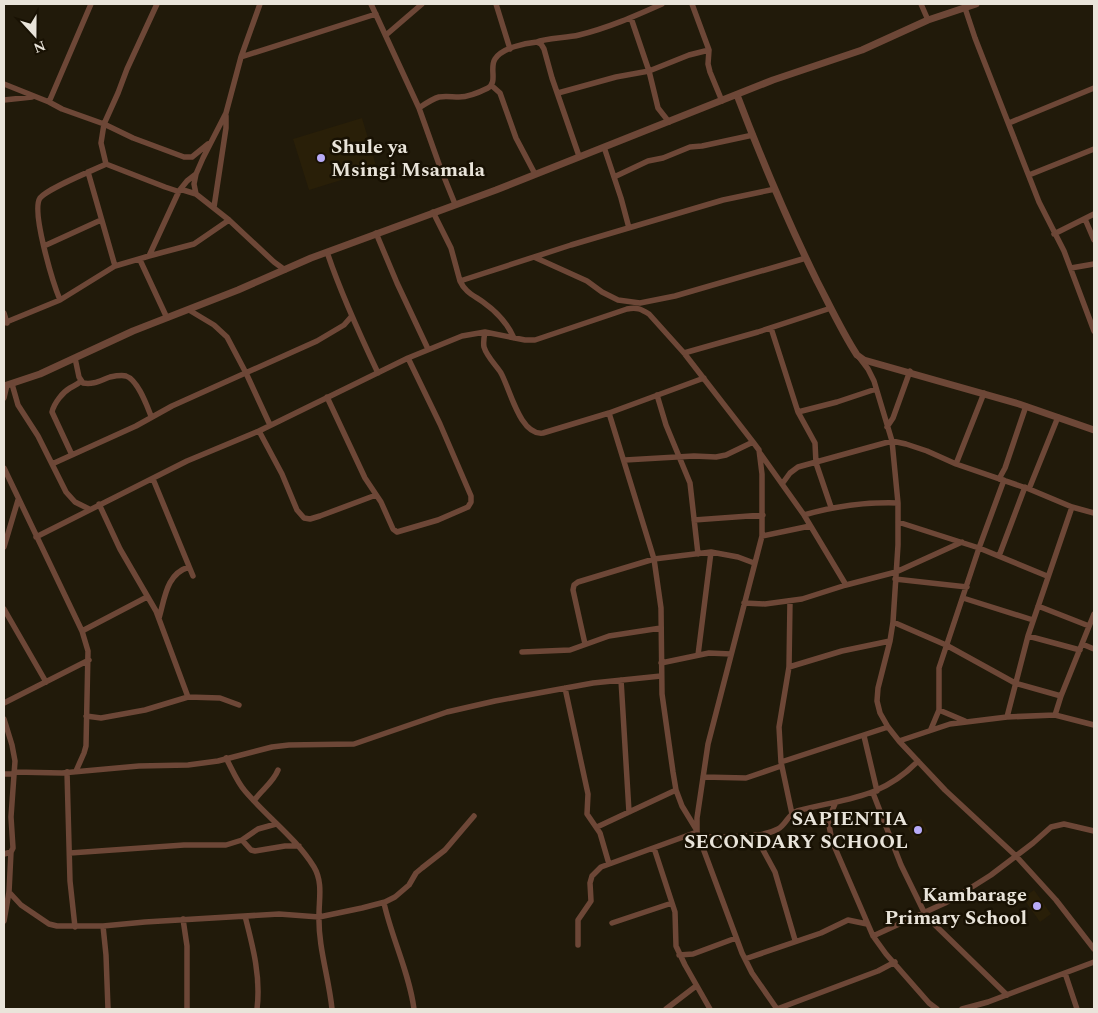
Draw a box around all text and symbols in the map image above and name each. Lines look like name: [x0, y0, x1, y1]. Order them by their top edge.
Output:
north arrow: [10, 10, 60, 60]
text: N: [30, 35, 49, 59]
place label: Shule ya Msingi Msamala: [331, 132, 486, 185]
marker: Shule ya Msingi Msamala: [315, 152, 327, 164]
place label: SAPIENTIA SECONDARY SCHOOL: [684, 804, 909, 857]
marker: SAPIENTIA SECONDARY SCHOOL: [912, 824, 924, 836]
place label: Kambarage Primary School: [884, 880, 1027, 933]
marker: Kambarage Primary School: [1031, 900, 1043, 912]

